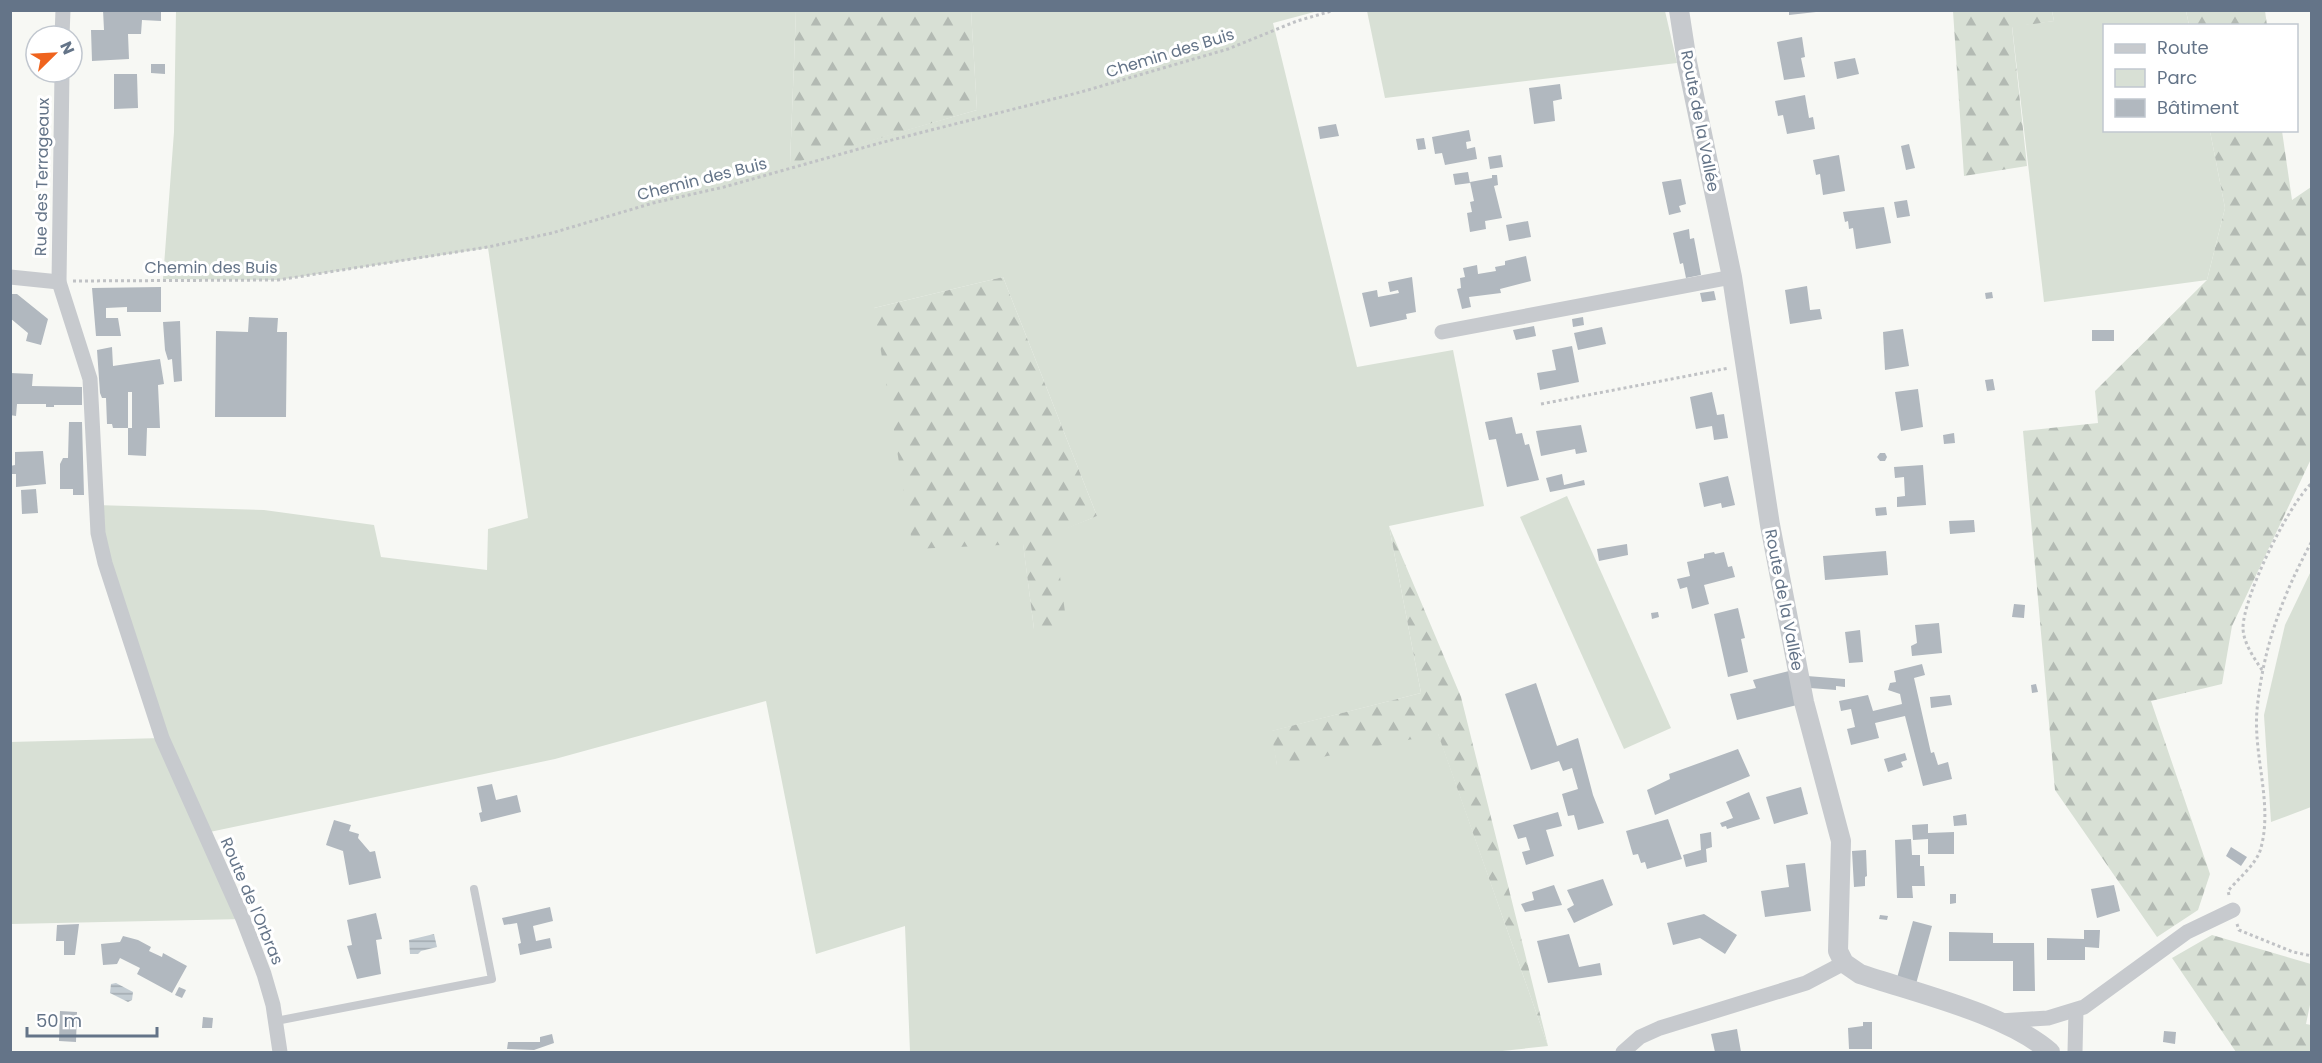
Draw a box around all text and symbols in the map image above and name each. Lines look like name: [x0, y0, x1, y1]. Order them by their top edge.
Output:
street label: Chemin des Buis: [1103, 23, 1237, 83]
north arrow: [24, 24, 84, 84]
legend: [2103, 24, 2298, 132]
text: Route: [2157, 35, 2209, 60]
text: N: [54, 38, 80, 58]
street label: Route de la Vallée: [1675, 48, 1725, 194]
text: Parc: [2157, 65, 2197, 90]
text: Bâtiment: [2157, 95, 2239, 120]
street label: Rue des Terrageaux: [29, 97, 55, 256]
street label: Chemin des Buis: [635, 152, 769, 206]
street label: Chemin des Buis: [144, 256, 278, 279]
street label: Route de la Vallée: [1759, 527, 1809, 673]
street label: Route de l'Orbras: [215, 834, 289, 968]
scale bar: [27, 1000, 158, 1038]
text: 50 m: [36, 1008, 82, 1033]

